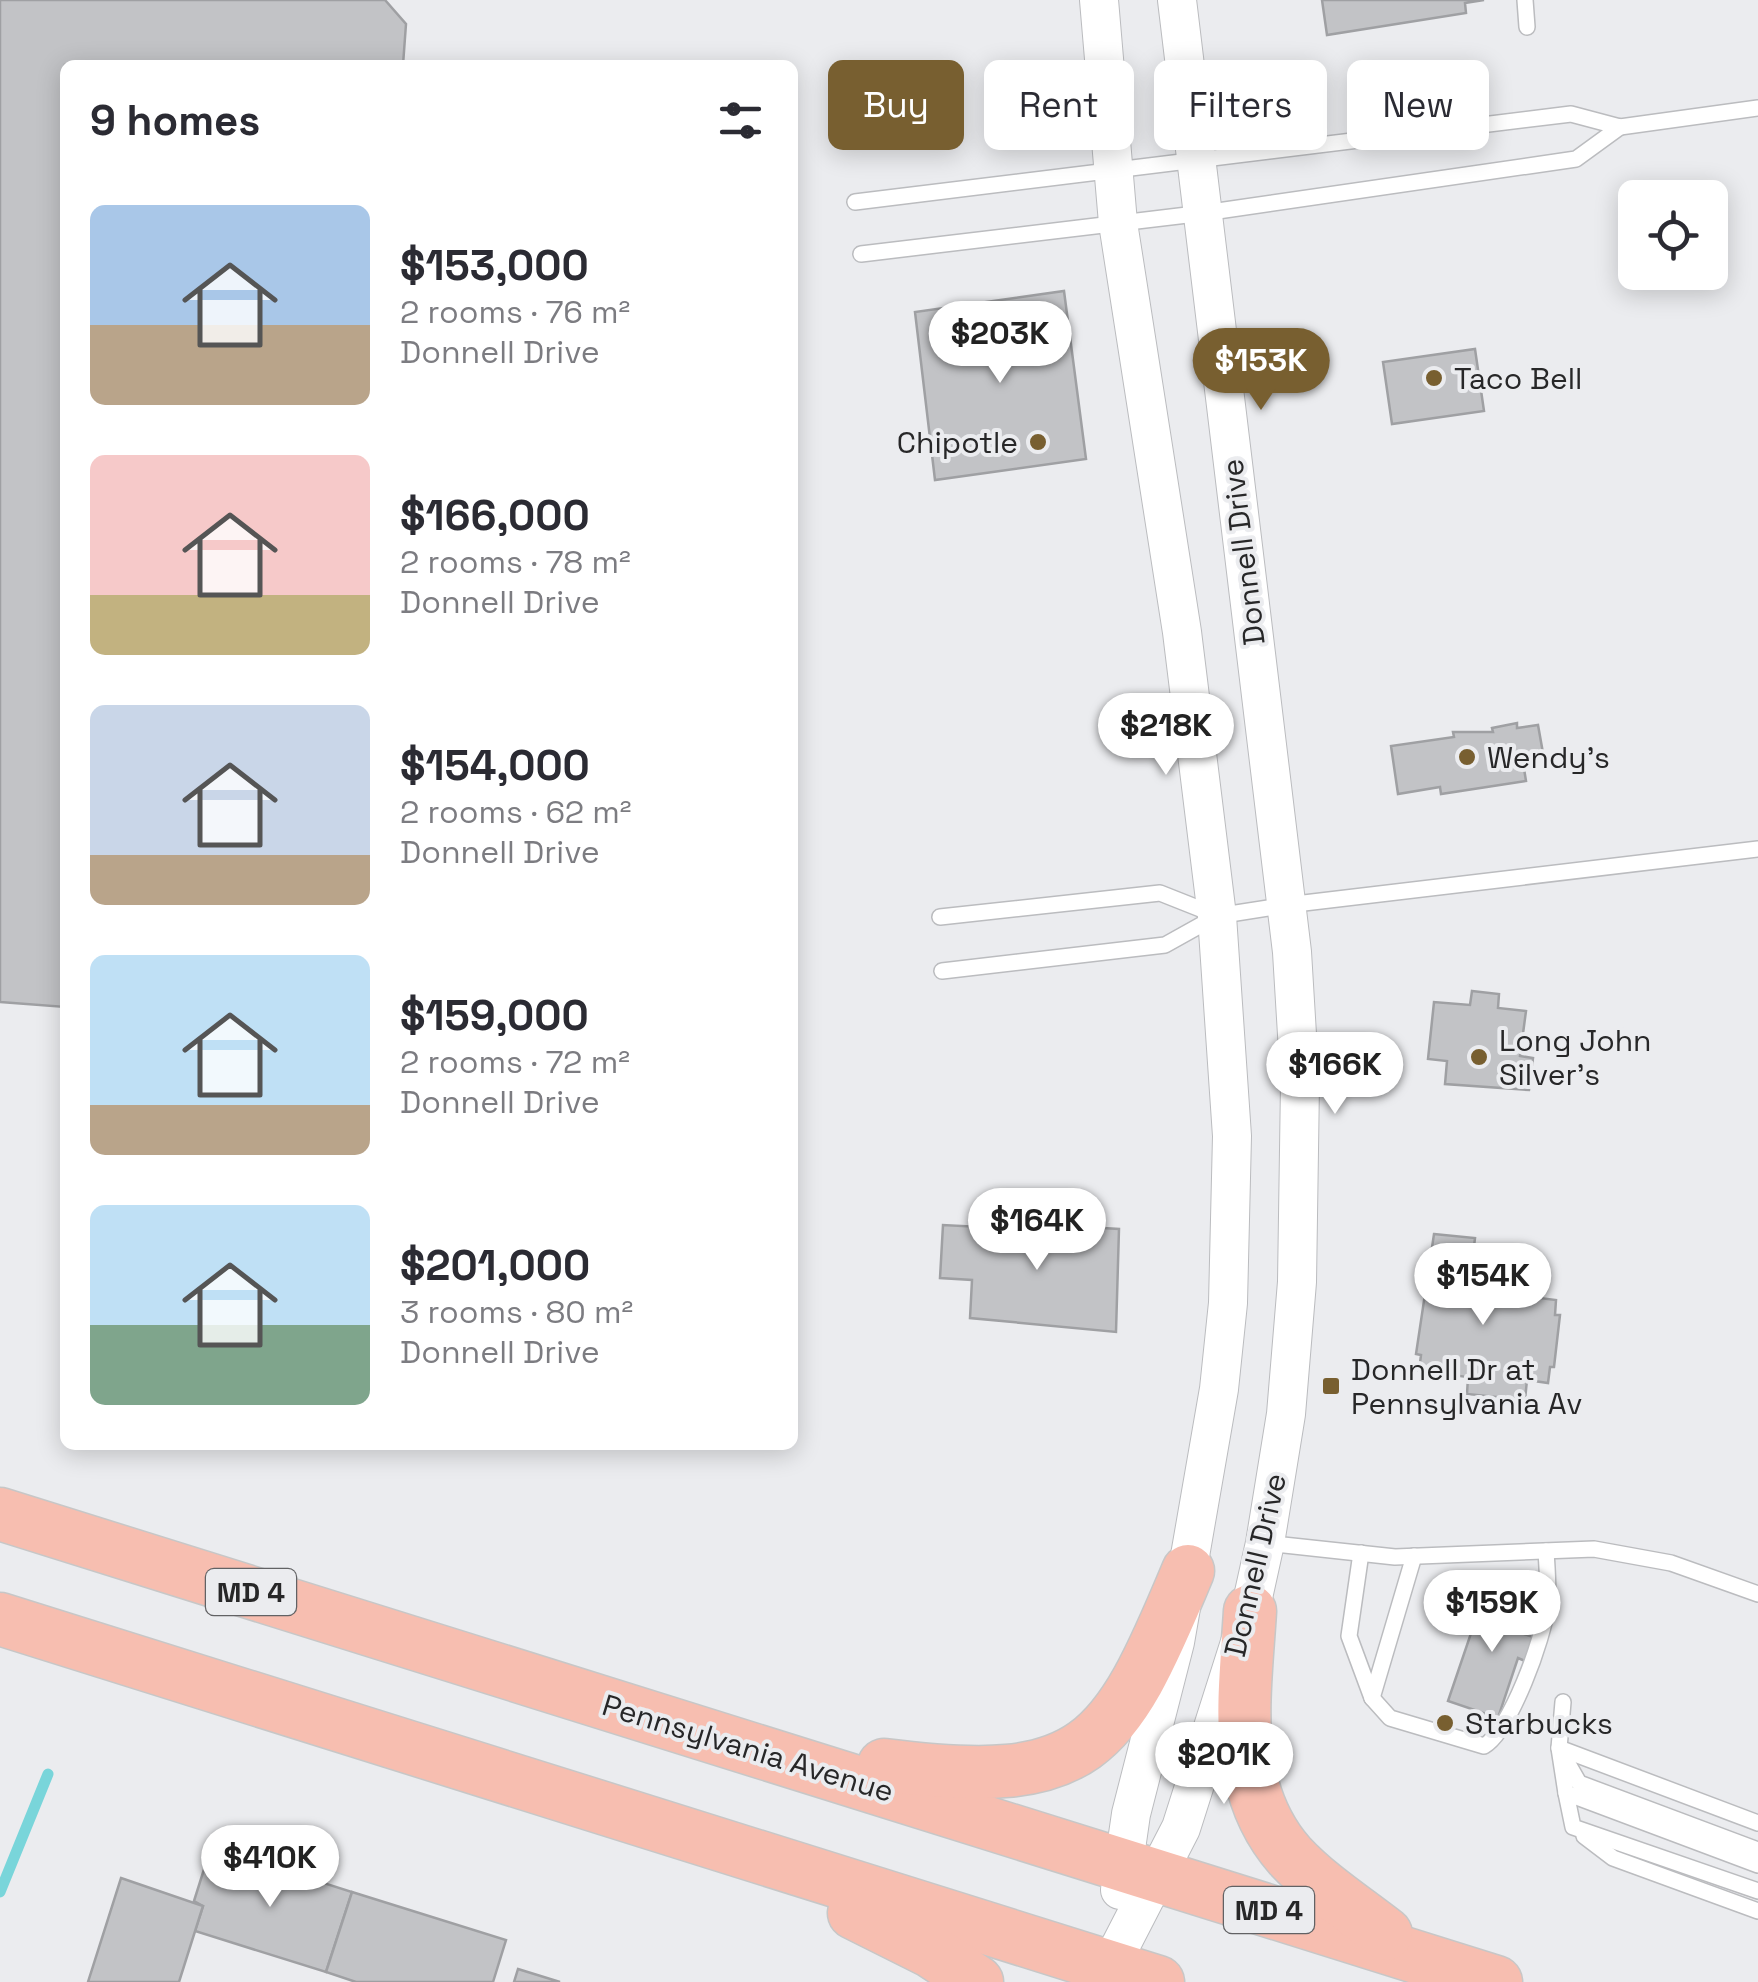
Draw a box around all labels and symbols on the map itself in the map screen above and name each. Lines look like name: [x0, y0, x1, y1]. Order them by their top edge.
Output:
pin: $203K: [930, 301, 1070, 386]
pin: $153K: [1191, 328, 1331, 413]
place label: Taco Bell: [1454, 359, 1582, 398]
marker: Taco Bell: [1423, 367, 1445, 389]
place label: Chipotle: [897, 423, 1018, 462]
marker: Chipotle: [1027, 431, 1049, 453]
street label: Donnell Drive: [1212, 457, 1274, 647]
pin: $218K: [1096, 693, 1236, 778]
place label: Wendy's: [1487, 738, 1610, 777]
marker: Wendy's: [1456, 746, 1478, 768]
place label: Long John Silver's: [1499, 1021, 1652, 1094]
pin: $166K: [1265, 1032, 1405, 1117]
marker: Long John Silver's: [1468, 1046, 1490, 1068]
pin: $164K: [967, 1188, 1107, 1273]
pin: $154K: [1413, 1243, 1553, 1328]
place label: Donnell Dr at Pennsylvania Av: [1351, 1350, 1582, 1423]
marker: Donnell Dr at Pennsylvania Av: [1320, 1375, 1342, 1397]
street label: Donnell Drive: [1215, 1469, 1295, 1661]
road number: MD 4: [206, 1569, 296, 1615]
pin: $159K: [1422, 1570, 1562, 1655]
street label: Pennsylvania Avenue: [598, 1685, 898, 1811]
place label: Starbucks: [1465, 1704, 1613, 1743]
marker: Starbucks: [1434, 1712, 1456, 1734]
pin: $201K: [1154, 1722, 1294, 1807]
pin: $410K: [200, 1825, 340, 1910]
road number: MD 4: [1224, 1887, 1314, 1933]

